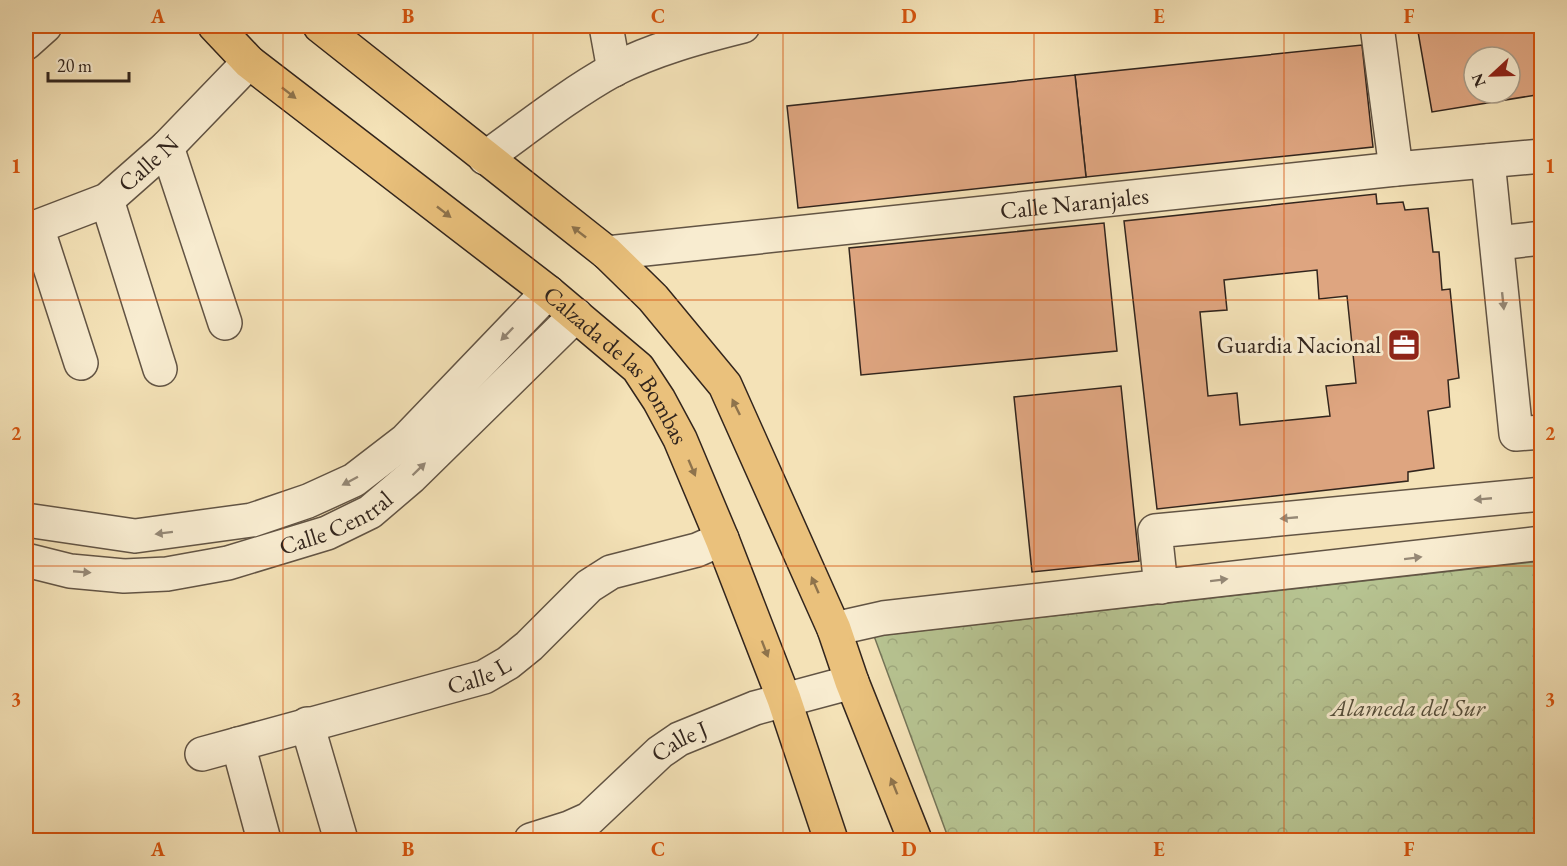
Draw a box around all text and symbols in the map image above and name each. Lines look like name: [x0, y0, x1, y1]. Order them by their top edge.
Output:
text: A: [150, 3, 166, 29]
text: B: [402, 3, 414, 29]
text: C: [651, 3, 665, 29]
text: D: [901, 3, 917, 29]
text: E: [1153, 3, 1165, 29]
text: F: [1404, 3, 1415, 29]
scale bar: [48, 45, 129, 83]
north arrow: [1462, 45, 1522, 105]
text: 20 m: [57, 54, 92, 77]
text: N: [1466, 70, 1491, 90]
one-way arrow: [281, 87, 297, 99]
street label: Calle N: [111, 128, 185, 198]
text: 1: [11, 153, 21, 179]
text: 1: [1545, 153, 1555, 179]
street label: Calle Naranjales: [999, 179, 1150, 226]
one-way arrow: [436, 206, 452, 218]
one-way arrow: [571, 225, 587, 238]
street label: Calzada de las Bombas: [537, 279, 696, 449]
one-way arrow: [1498, 292, 1508, 311]
one-way arrow: [501, 327, 515, 341]
office icon: Guardia Nacional: [1386, 327, 1422, 363]
place label: Guardia Nacional: [1217, 329, 1381, 360]
one-way arrow: [731, 398, 741, 416]
text: 2: [11, 420, 22, 446]
text: 2: [1545, 420, 1556, 446]
one-way arrow: [688, 459, 697, 477]
one-way arrow: [411, 463, 425, 477]
one-way arrow: [341, 476, 358, 486]
street label: Calle Central: [275, 483, 399, 562]
one-way arrow: [1474, 494, 1493, 504]
one-way arrow: [1280, 513, 1299, 523]
one-way arrow: [154, 528, 173, 538]
one-way arrow: [1404, 553, 1423, 563]
one-way arrow: [73, 568, 92, 577]
one-way arrow: [1210, 575, 1229, 585]
one-way arrow: [810, 577, 819, 594]
one-way arrow: [761, 640, 770, 658]
street label: Calle L: [444, 649, 516, 701]
text: 3: [11, 686, 21, 712]
text: 3: [1545, 686, 1555, 712]
park label: Alameda del Sur: [1329, 692, 1487, 723]
street label: Calle J: [645, 713, 712, 769]
one-way arrow: [888, 777, 898, 795]
text: A: [150, 836, 166, 862]
text: B: [402, 836, 414, 862]
text: C: [651, 836, 665, 862]
text: D: [901, 836, 917, 862]
text: E: [1153, 836, 1165, 862]
text: F: [1404, 836, 1415, 862]

